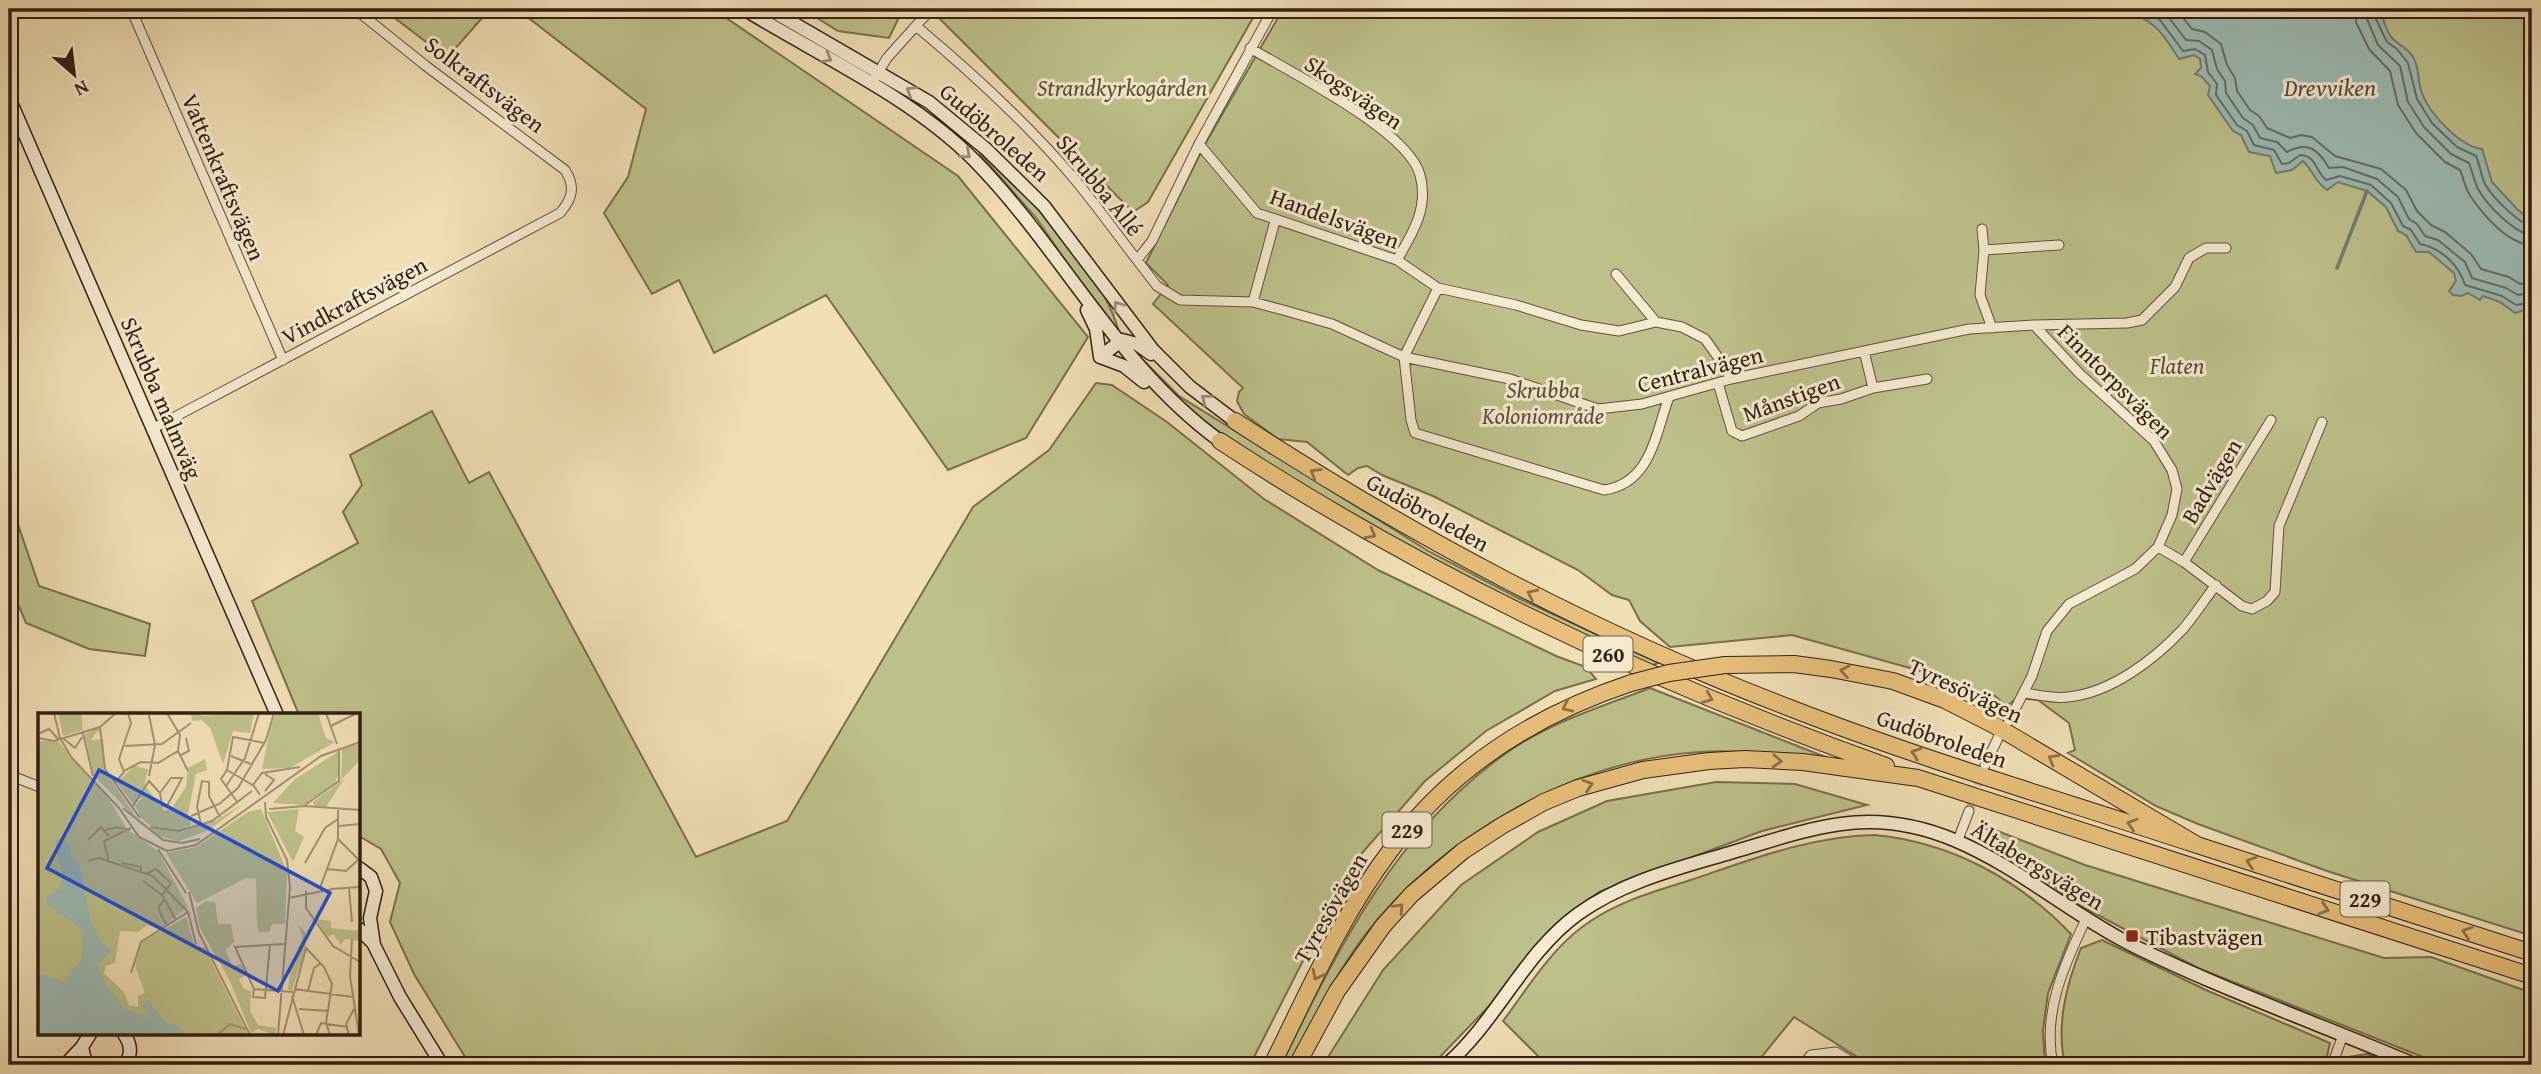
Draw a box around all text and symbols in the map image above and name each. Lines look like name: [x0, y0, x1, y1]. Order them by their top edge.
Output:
street label: Solkraftsvägen: [418, 28, 552, 140]
north arrow: [38, 38, 108, 108]
street label: Skogsvägen: [1298, 47, 1410, 137]
one-way arrow: [819, 50, 832, 63]
water label: Drevviken: [2283, 70, 2376, 105]
park label: Strandkyrkogården: [1037, 71, 1207, 104]
text: N: [70, 74, 94, 104]
street label: Gudöbroleden: [933, 75, 1057, 189]
one-way arrow: [905, 86, 918, 99]
street label: Vattenkraftsvägen: [174, 88, 274, 266]
street label: Skrubba Allé: [1049, 127, 1151, 243]
one-way arrow: [958, 146, 971, 158]
street label: Handelsvägen: [1266, 179, 1404, 257]
street label: Vindkraftsvägen: [275, 248, 433, 352]
one-way arrow: [1114, 301, 1127, 314]
street label: Skrubba malmväg: [113, 312, 211, 485]
street label: Finntorpsvägen: [2051, 316, 2181, 446]
street label: Centralvägen: [1634, 337, 1766, 401]
park label: Flaten: [2149, 349, 2205, 382]
street label: Månstigen: [1738, 364, 1844, 430]
park label: Skrubba Koloniområde: [1481, 373, 1604, 432]
one-way arrow: [1201, 395, 1214, 408]
street label: Badvägen: [2173, 432, 2249, 530]
street label: Gudöbroleden: [1361, 465, 1496, 559]
one-way arrow: [1310, 468, 1323, 481]
one-way arrow: [1364, 526, 1376, 539]
one-way arrow: [1527, 588, 1539, 602]
road number: 260: [1584, 636, 1632, 672]
street label: Tyresövägen: [1903, 649, 2029, 731]
one-way arrow: [1839, 664, 1851, 679]
one-way arrow: [1700, 690, 1713, 704]
one-way arrow: [1562, 699, 1574, 713]
street label: Gudöbroleden: [1872, 700, 2012, 776]
inset map: [38, 713, 360, 1036]
one-way arrow: [1910, 747, 1922, 762]
one-way arrow: [1772, 753, 1783, 768]
one-way arrow: [2048, 754, 2061, 767]
one-way arrow: [1581, 779, 1594, 793]
road number: 229: [1382, 812, 1432, 848]
street label: Ältabergsvägen: [1965, 812, 2111, 918]
one-way arrow: [2127, 817, 2139, 832]
street label: Tyresövägen: [1285, 847, 1375, 969]
one-way arrow: [2245, 856, 2257, 870]
road number: 229: [2340, 881, 2390, 916]
one-way arrow: [2318, 901, 2330, 916]
one-way arrow: [1391, 903, 1404, 916]
place label: Tibastvägen: [2146, 920, 2263, 953]
one-way arrow: [2462, 925, 2474, 940]
marker: Tibastvägen: [2124, 928, 2140, 944]
one-way arrow: [1311, 968, 1325, 980]

